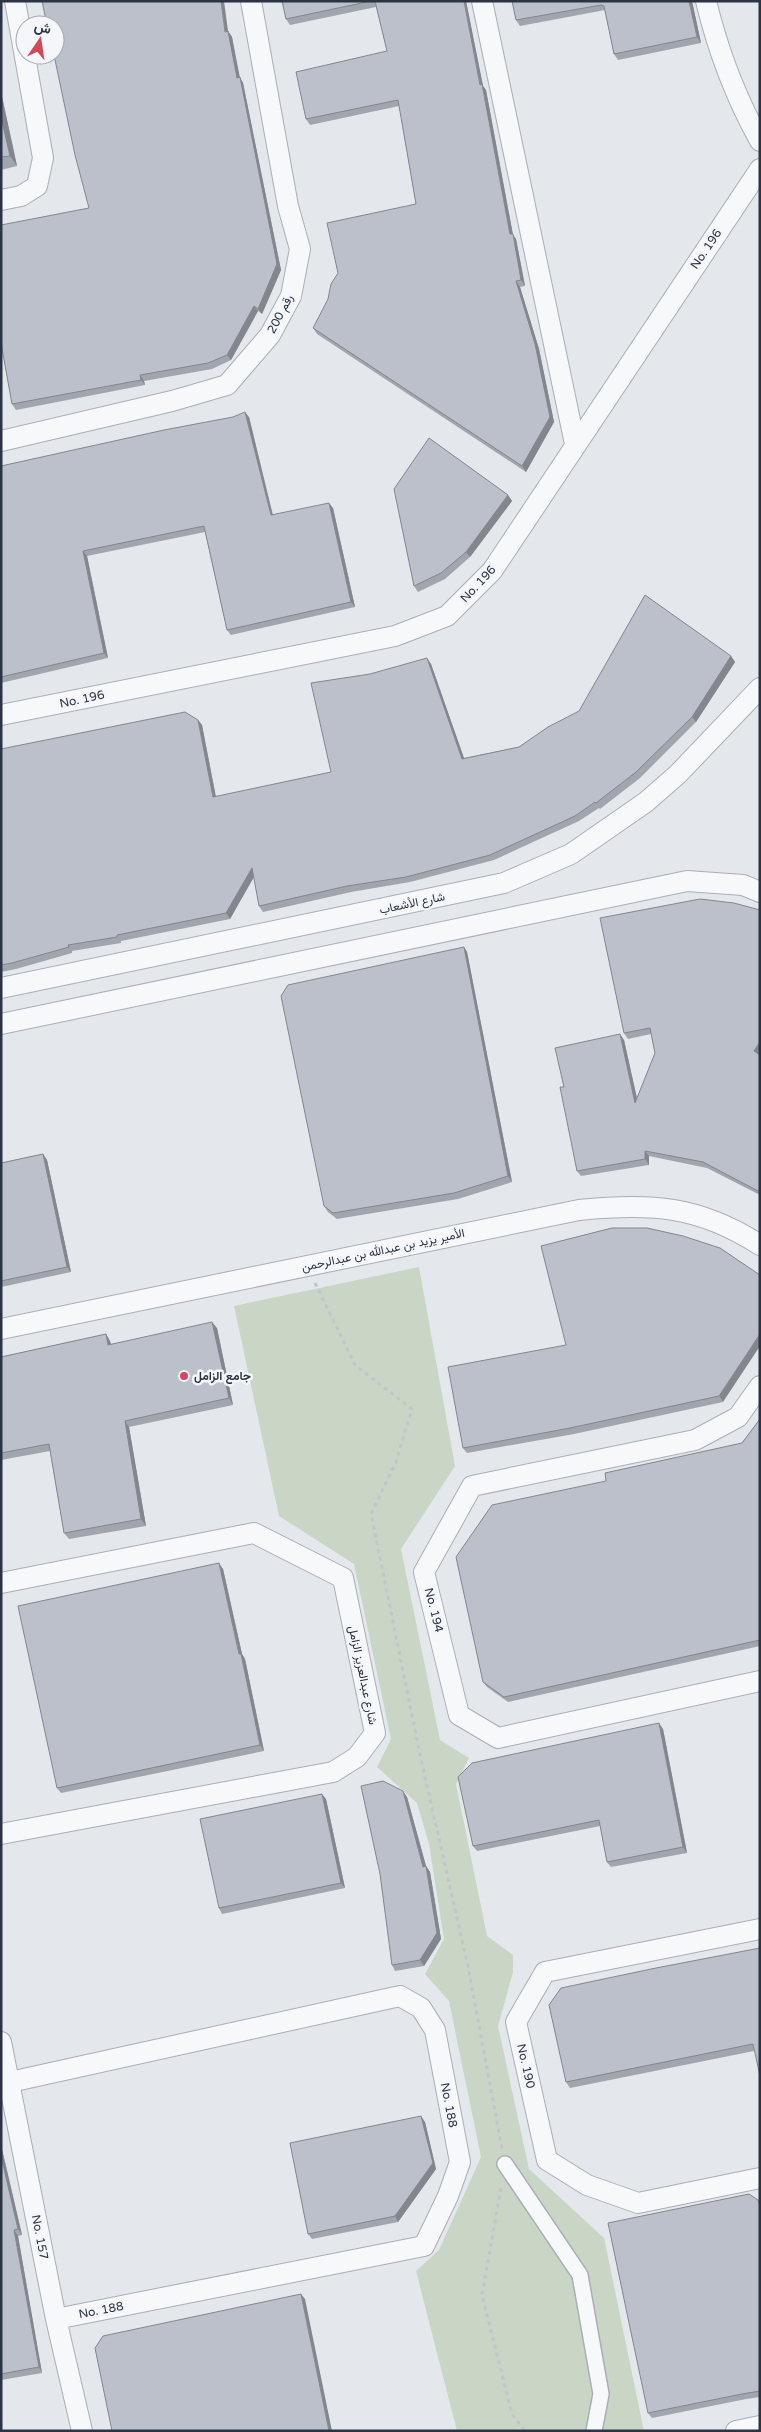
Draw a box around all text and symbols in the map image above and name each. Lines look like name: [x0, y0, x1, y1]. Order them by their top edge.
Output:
north arrow: [15, 15, 65, 65]
text: ش: [33, 18, 53, 38]
street label: No. 196: [687, 226, 725, 272]
street label: رقم 200: [264, 292, 297, 336]
street label: No. 196: [457, 563, 499, 605]
street label: No. 196: [58, 687, 106, 711]
street label: شارع الأشعاب: [378, 889, 447, 919]
street label: الأمير يزيد بن عبدالله بن عبدالرحمن: [300, 1226, 466, 1275]
place label: جامع الزامل: [194, 1369, 251, 1384]
marker: جامع الزامل: [178, 1370, 190, 1382]
street label: No. 194: [422, 1586, 446, 1634]
street label: شارع عبدالعزيز الزامل: [344, 1624, 380, 1726]
street label: No. 190: [514, 2042, 538, 2090]
street label: No. 188: [438, 2081, 460, 2129]
street label: No. 157: [29, 2213, 51, 2261]
street label: No. 188: [77, 2299, 125, 2321]

